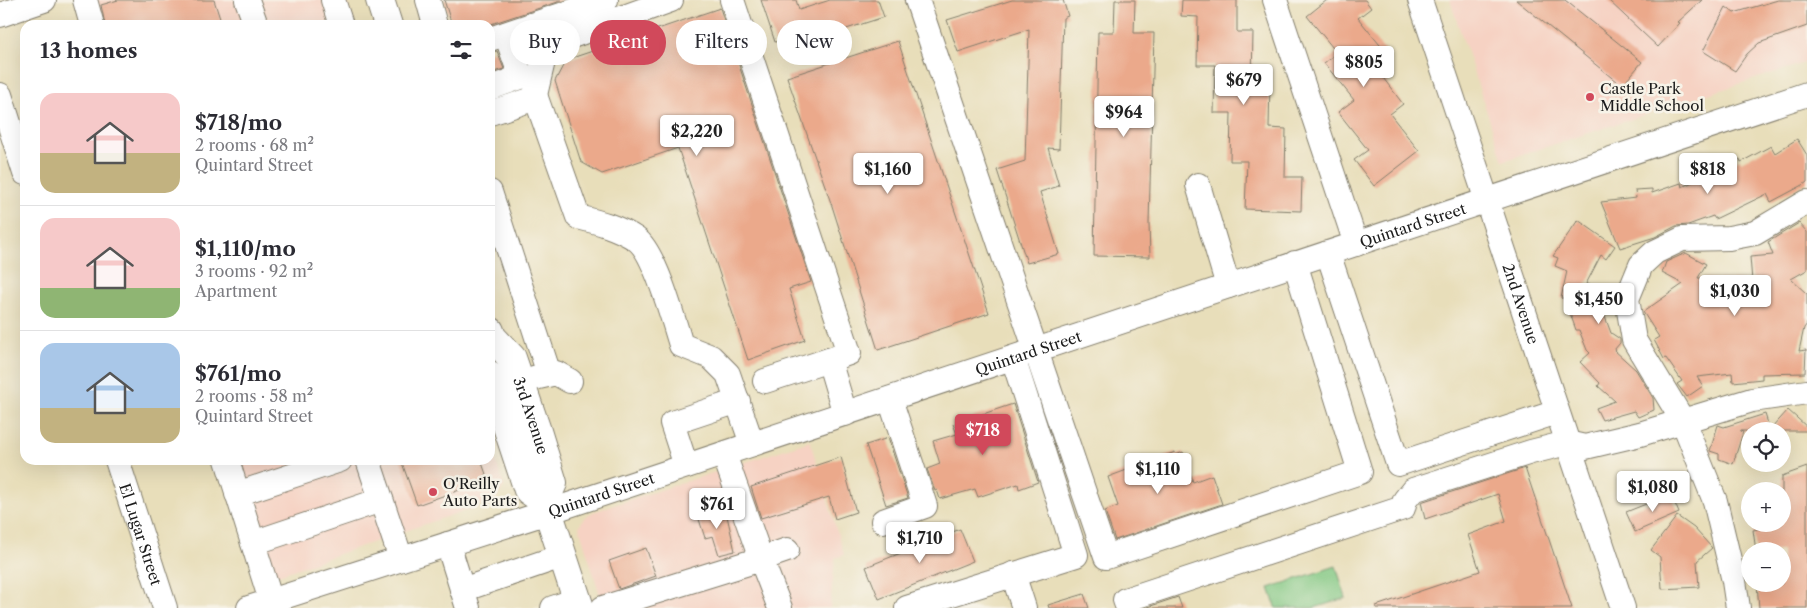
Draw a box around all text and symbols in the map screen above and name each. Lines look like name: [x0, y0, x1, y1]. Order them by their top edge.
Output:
chip: Buy: [510, 20, 580, 65]
chip: Rent: [590, 20, 666, 65]
chip: Filters: [676, 20, 767, 65]
chip: New: [777, 20, 852, 65]
icon: filters: [447, 36, 475, 64]
text: 13 homes: [40, 38, 138, 63]
pin: $805: [1334, 46, 1394, 88]
text: $805: [1345, 52, 1383, 72]
pin: $679: [1214, 64, 1274, 106]
text: $679: [1226, 70, 1262, 90]
place label: Castle Park Middle School: [1600, 79, 1704, 115]
marker: Castle Park Middle School: [1584, 91, 1596, 103]
pin: $964: [1094, 96, 1154, 138]
text: $964: [1105, 102, 1143, 122]
text: $718/mo: [195, 110, 282, 135]
icon: home: [80, 113, 140, 173]
pin: $2,220: [656, 114, 738, 157]
text: $2,220: [671, 121, 723, 141]
text: 2 rooms · 68 m²: [195, 135, 314, 155]
pin: $1,160: [847, 152, 929, 195]
pin: $818: [1678, 152, 1738, 195]
text: Quintard Street: [195, 155, 313, 175]
text: $1,160: [864, 159, 912, 179]
text: $818: [1690, 159, 1726, 179]
street label: Quintard Street: [1357, 198, 1469, 251]
text: $1,110/mo: [195, 236, 296, 261]
icon: home: [80, 238, 140, 298]
text: 3 rooms · 92 m²: [195, 261, 313, 281]
street label: 2nd Avenue: [1499, 261, 1544, 346]
pin: $1,030: [1694, 274, 1776, 317]
text: Apartment: [195, 281, 277, 301]
text: $1,030: [1710, 281, 1760, 301]
pin: $1,450: [1558, 282, 1640, 325]
text: $1,450: [1574, 289, 1624, 309]
street label: Quintard Street: [973, 326, 1084, 379]
text: $761/mo: [195, 361, 281, 386]
icon: home: [80, 363, 140, 423]
street label: 3rd Avenue: [510, 374, 553, 456]
text: 2 rooms · 58 m²: [195, 386, 313, 406]
text: Quintard Street: [195, 406, 313, 426]
pin: $718: [953, 414, 1013, 456]
text: $718: [966, 420, 1000, 440]
map controls: [1741, 422, 1791, 592]
button: locate: [1741, 422, 1791, 472]
pin: $1,110: [1117, 452, 1199, 495]
text: $1,110: [1136, 459, 1180, 479]
street label: Quintard Street: [546, 468, 657, 521]
pin: $1,080: [1612, 470, 1694, 513]
place label: O'Reilly Auto Parts: [442, 474, 517, 510]
text: $1,080: [1628, 477, 1678, 497]
street label: El Lugar Street: [116, 481, 167, 588]
button: +: [1741, 482, 1791, 532]
marker: O'Reilly Auto Parts: [427, 486, 439, 498]
pin: $761: [687, 488, 747, 530]
text: $761: [700, 494, 734, 514]
pin: $1,710: [879, 522, 961, 564]
text: $1,710: [897, 528, 943, 548]
button: −: [1741, 542, 1791, 592]

